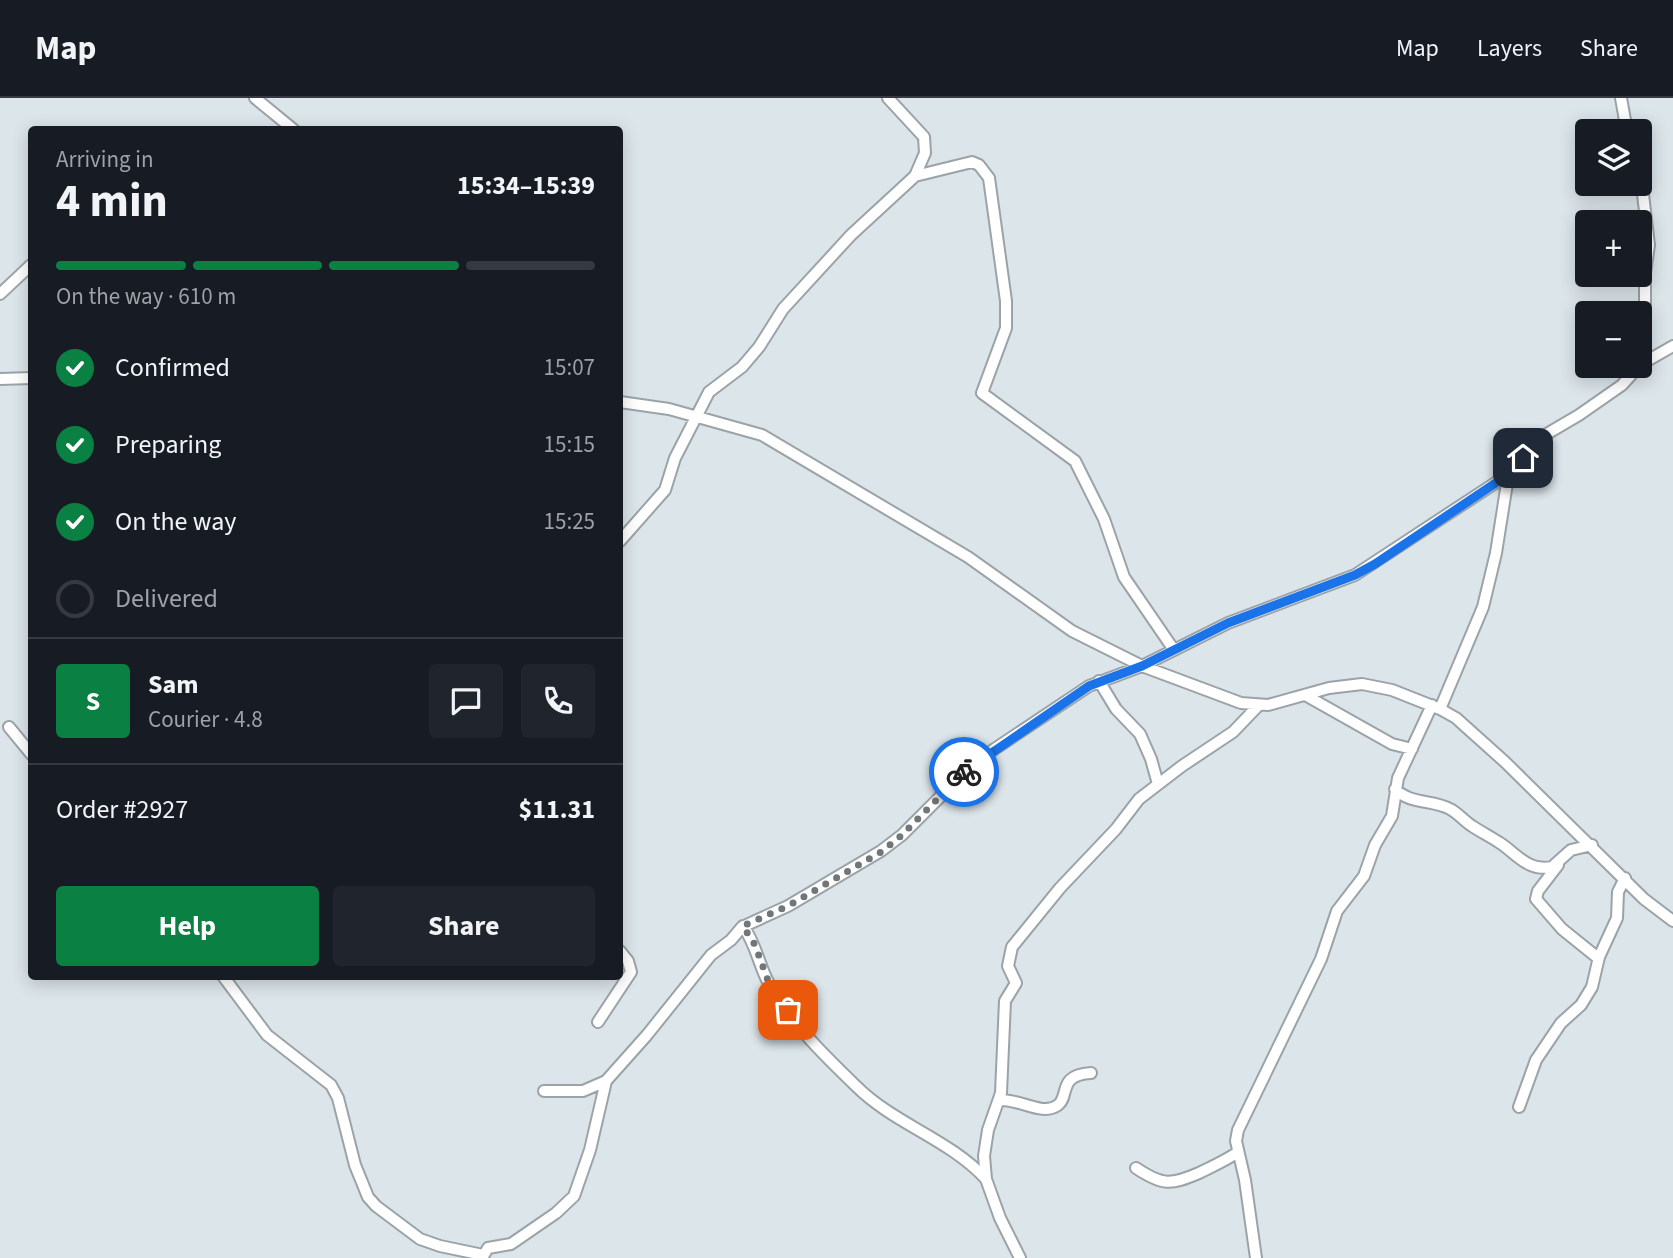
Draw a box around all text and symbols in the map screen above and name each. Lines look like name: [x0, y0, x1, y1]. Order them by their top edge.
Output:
text: Map: [35, 25, 96, 72]
text: Map: [1396, 31, 1439, 66]
text: Layers: [1477, 31, 1542, 66]
text: Share: [1580, 31, 1638, 66]
map controls: [1575, 119, 1652, 378]
button: layers: [1575, 119, 1652, 196]
text: Arriving in: [56, 143, 154, 176]
text: 15:34–15:39: [457, 167, 595, 204]
text: 4 min: [56, 169, 168, 234]
button: +: [1575, 210, 1652, 287]
text: On the way · 610 m: [56, 280, 236, 313]
button: −: [1575, 301, 1652, 378]
icon: check: [56, 349, 94, 387]
text: Confirmed: [115, 349, 230, 386]
text: 15:07: [544, 351, 595, 384]
icon: check: [56, 426, 94, 464]
text: Preparing: [115, 426, 221, 463]
text: 15:15: [544, 428, 595, 461]
pin: [1493, 428, 1553, 488]
icon: home: [1504, 439, 1542, 477]
icon: check: [56, 503, 94, 541]
text: On the way: [115, 503, 236, 540]
text: 15:25: [544, 505, 595, 538]
text: Delivered: [115, 580, 218, 617]
button: chat: [429, 664, 503, 738]
button: phone: [521, 664, 595, 738]
text: Sam: [148, 666, 198, 703]
text: S: [86, 683, 100, 720]
text: Courier · 4.8: [148, 703, 263, 736]
courier: [929, 737, 999, 807]
icon: bike: [945, 753, 983, 791]
text: Order #2927: [56, 791, 188, 828]
text: $11.31: [519, 791, 595, 828]
button: Help: [56, 886, 319, 966]
button: Share: [333, 886, 595, 966]
pin: [758, 980, 818, 1040]
icon: bag: [769, 991, 807, 1029]

